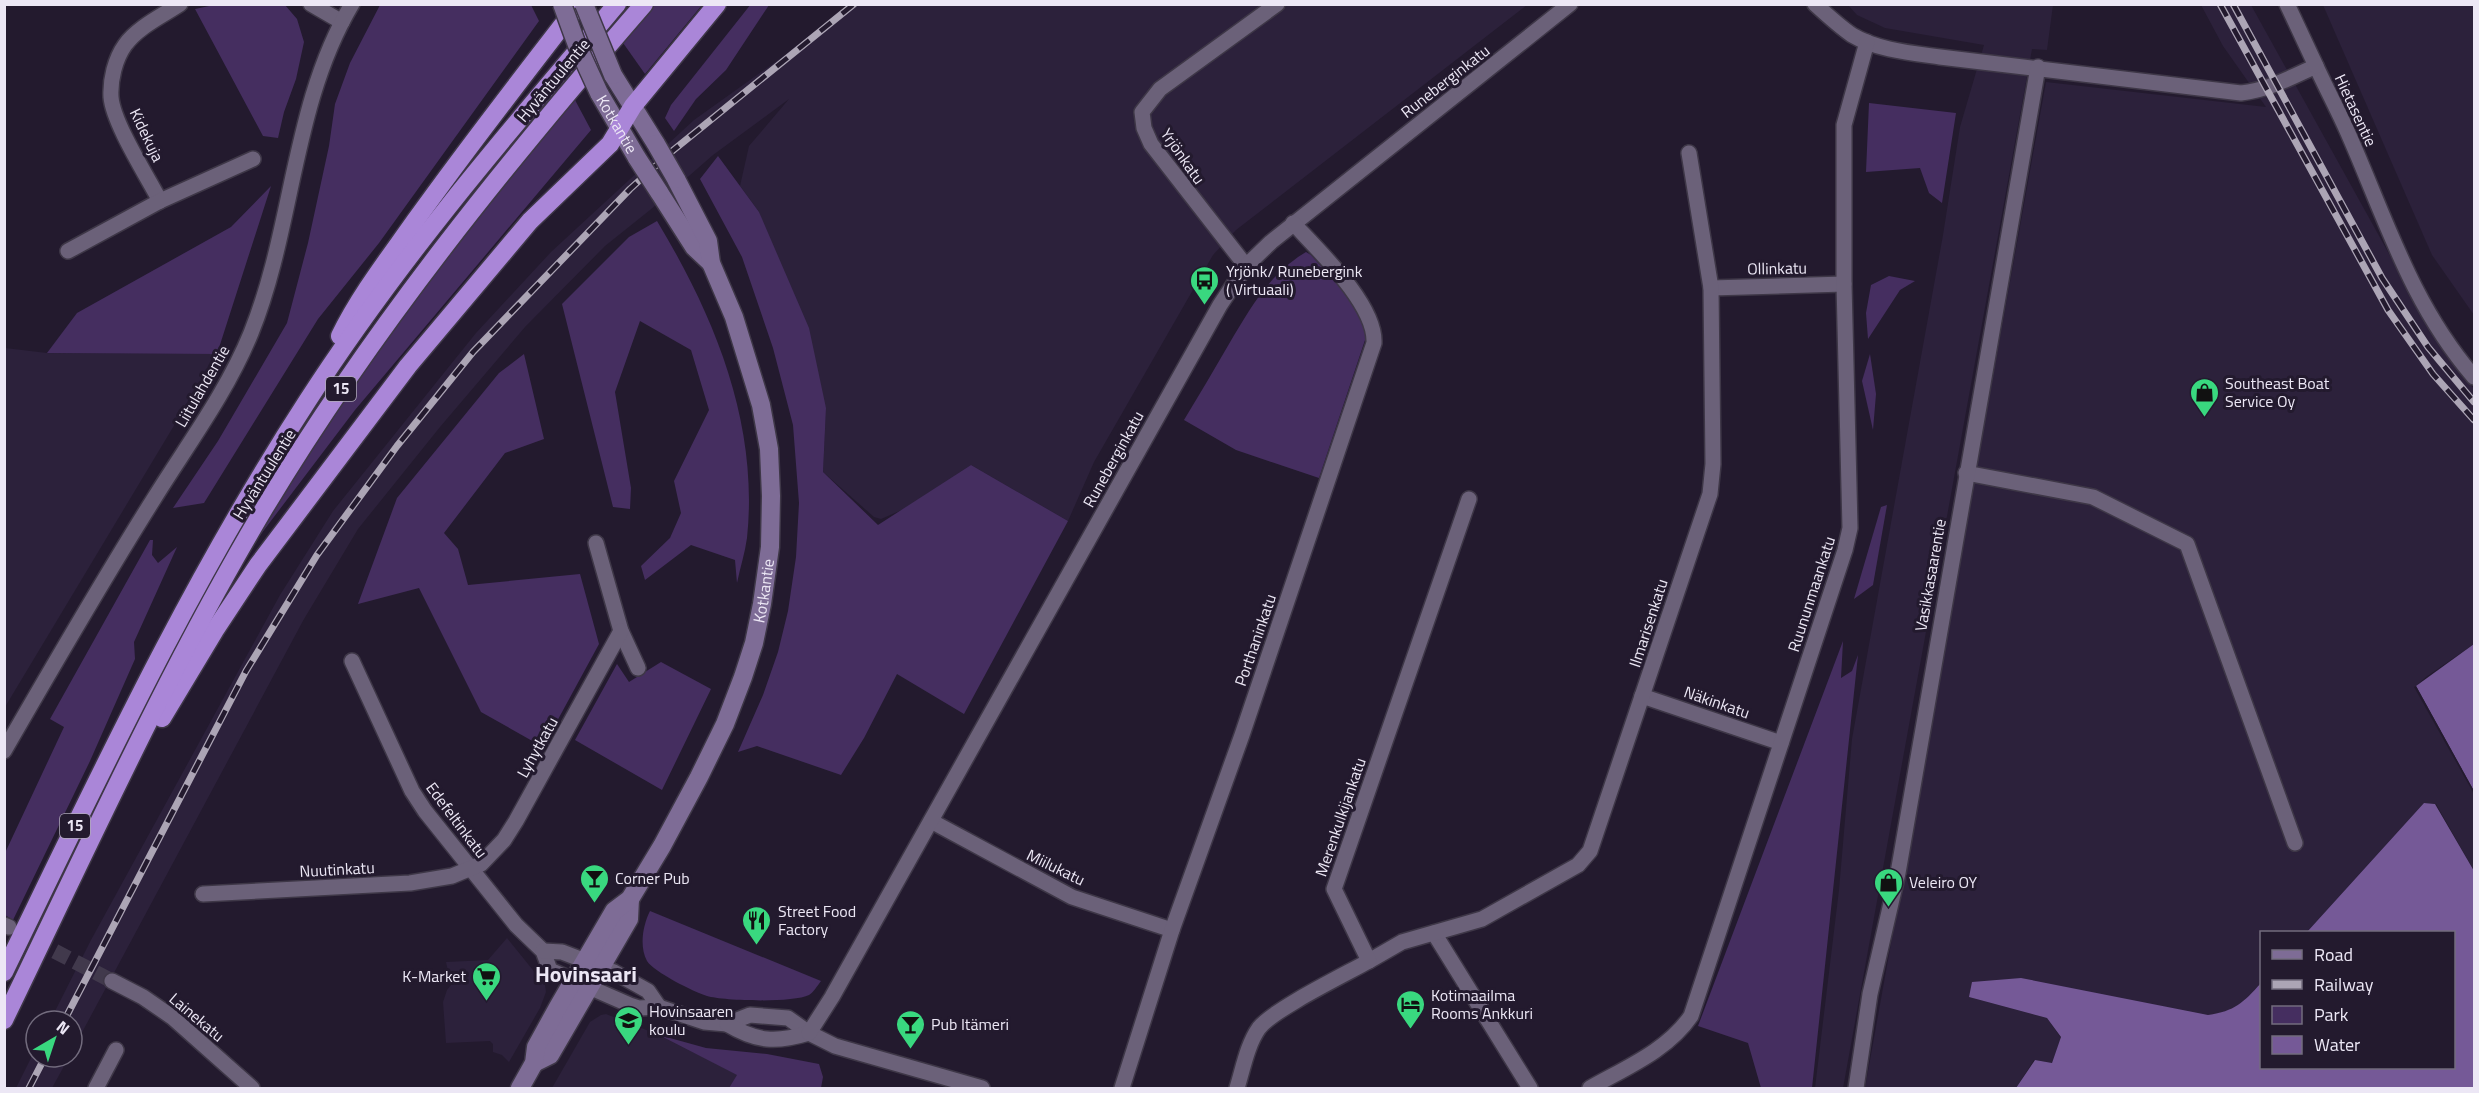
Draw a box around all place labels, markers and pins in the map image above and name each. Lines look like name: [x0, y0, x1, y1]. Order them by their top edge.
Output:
place label: Yrjönk/ Runebergink ( Virtuaali): [1226, 259, 1363, 301]
bus stop icon: Yrjönk/ Runebergink ( Virtuaali): [1189, 264, 1221, 306]
place label: Southeast Boat Service Oy: [2225, 371, 2330, 413]
shop icon: Southeast Boat Service Oy: [2188, 376, 2220, 418]
bar icon: Corner Pub: [578, 862, 610, 904]
place label: Corner Pub: [615, 866, 690, 890]
shop icon: Veleiro OY: [1872, 866, 1904, 908]
place label: Veleiro OY: [1909, 870, 1978, 894]
place label: Street Food Factory: [778, 899, 856, 941]
restaurant icon: Street Food Factory: [741, 904, 773, 946]
supermarket icon: K-Market: [471, 960, 503, 1002]
place label: K-Market: [402, 964, 466, 988]
place label: Kotimaailma Rooms Ankkuri: [1431, 983, 1533, 1025]
hotel icon: Kotimaailma Rooms Ankkuri: [1394, 988, 1426, 1030]
place label: Hovinsaaren koulu: [649, 999, 733, 1041]
school or university icon: Hovinsaaren koulu: [612, 1004, 644, 1046]
bar icon: Pub Itämeri: [894, 1008, 926, 1050]
place label: Pub Itämeri: [931, 1012, 1009, 1036]

